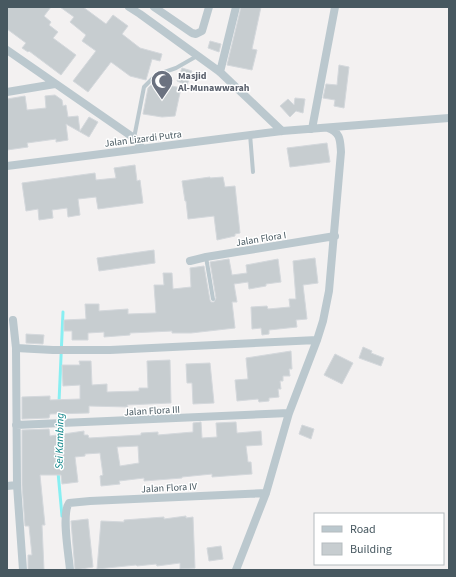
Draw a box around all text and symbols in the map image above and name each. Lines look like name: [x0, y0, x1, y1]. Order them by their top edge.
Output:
mosque icon: Masjid Al-Munawwarah: [149, 68, 175, 101]
place label: Masjid Al-Munawwarah: [177, 69, 250, 95]
street label: Jalan Lizardi Putra: [104, 127, 182, 151]
street label: Jalan Flora I: [235, 228, 287, 250]
street label: Jalan Flora III: [124, 403, 180, 419]
water label: Sei Kambing: [52, 412, 67, 469]
street label: Jalan Flora IV: [141, 480, 198, 496]
legend: [314, 513, 444, 565]
text: Road: [350, 521, 376, 538]
text: Building: [350, 541, 392, 558]

